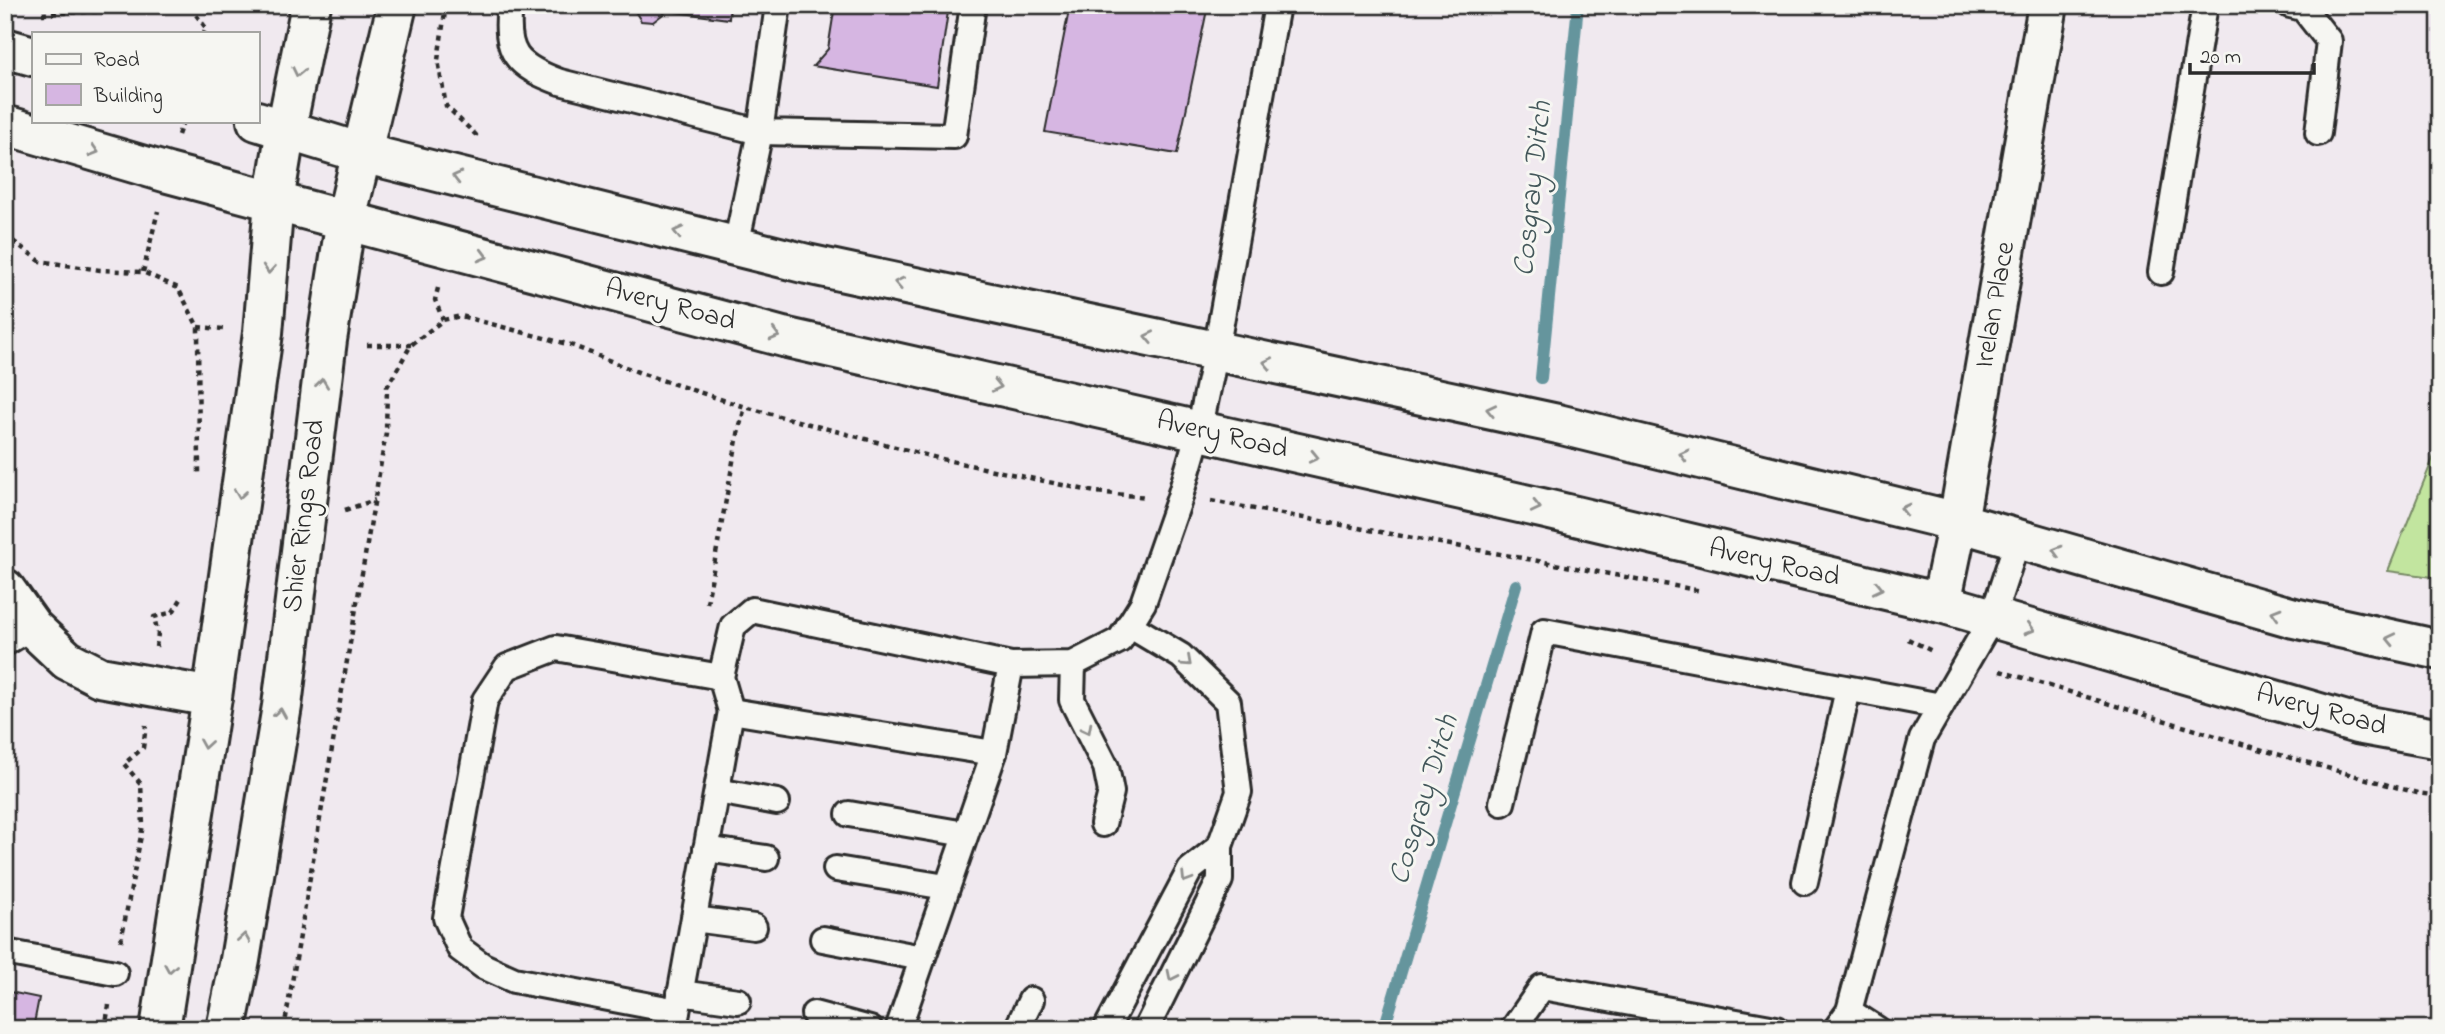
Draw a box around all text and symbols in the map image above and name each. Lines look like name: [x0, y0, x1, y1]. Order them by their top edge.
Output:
legend: [32, 32, 259, 122]
scale bar: [2190, 32, 2314, 76]
text: 20 m: [2200, 43, 2241, 73]
text: Road: [94, 46, 140, 76]
one-way arrow: [291, 66, 306, 78]
text: Building: [93, 82, 163, 114]
water label: Cosgray Ditch: [1503, 99, 1565, 279]
one-way arrow: [88, 142, 100, 157]
one-way arrow: [451, 171, 463, 185]
one-way arrow: [672, 226, 684, 240]
street label: Irelan Place: [1965, 238, 2027, 371]
one-way arrow: [477, 248, 489, 262]
one-way arrow: [262, 263, 277, 274]
street label: Avery Road: [600, 269, 740, 343]
one-way arrow: [893, 277, 905, 292]
one-way arrow: [769, 327, 781, 341]
one-way arrow: [1143, 331, 1155, 345]
one-way arrow: [1262, 356, 1274, 371]
one-way arrow: [314, 377, 329, 388]
one-way arrow: [991, 377, 1003, 392]
street label: Avery Road: [1152, 401, 1292, 471]
one-way arrow: [1485, 404, 1497, 418]
street label: Shier Rings Road: [273, 417, 337, 615]
one-way arrow: [1308, 449, 1320, 463]
one-way arrow: [1678, 449, 1690, 463]
one-way arrow: [233, 488, 248, 500]
one-way arrow: [1530, 499, 1542, 513]
one-way arrow: [1899, 503, 1911, 517]
street label: Avery Road: [1704, 529, 1844, 599]
one-way arrow: [2051, 544, 2063, 559]
one-way arrow: [1872, 580, 1884, 595]
one-way arrow: [2270, 606, 2282, 621]
one-way arrow: [2024, 621, 2036, 635]
one-way arrow: [2385, 633, 2397, 647]
one-way arrow: [1179, 654, 1192, 666]
street label: Avery Road: [2251, 674, 2391, 748]
one-way arrow: [273, 707, 288, 719]
water label: Cosgray Ditch: [1378, 709, 1472, 890]
one-way arrow: [1078, 722, 1092, 734]
one-way arrow: [198, 738, 213, 750]
one-way arrow: [1182, 870, 1195, 883]
one-way arrow: [236, 932, 251, 944]
one-way arrow: [163, 963, 178, 974]
one-way arrow: [1167, 969, 1181, 981]

